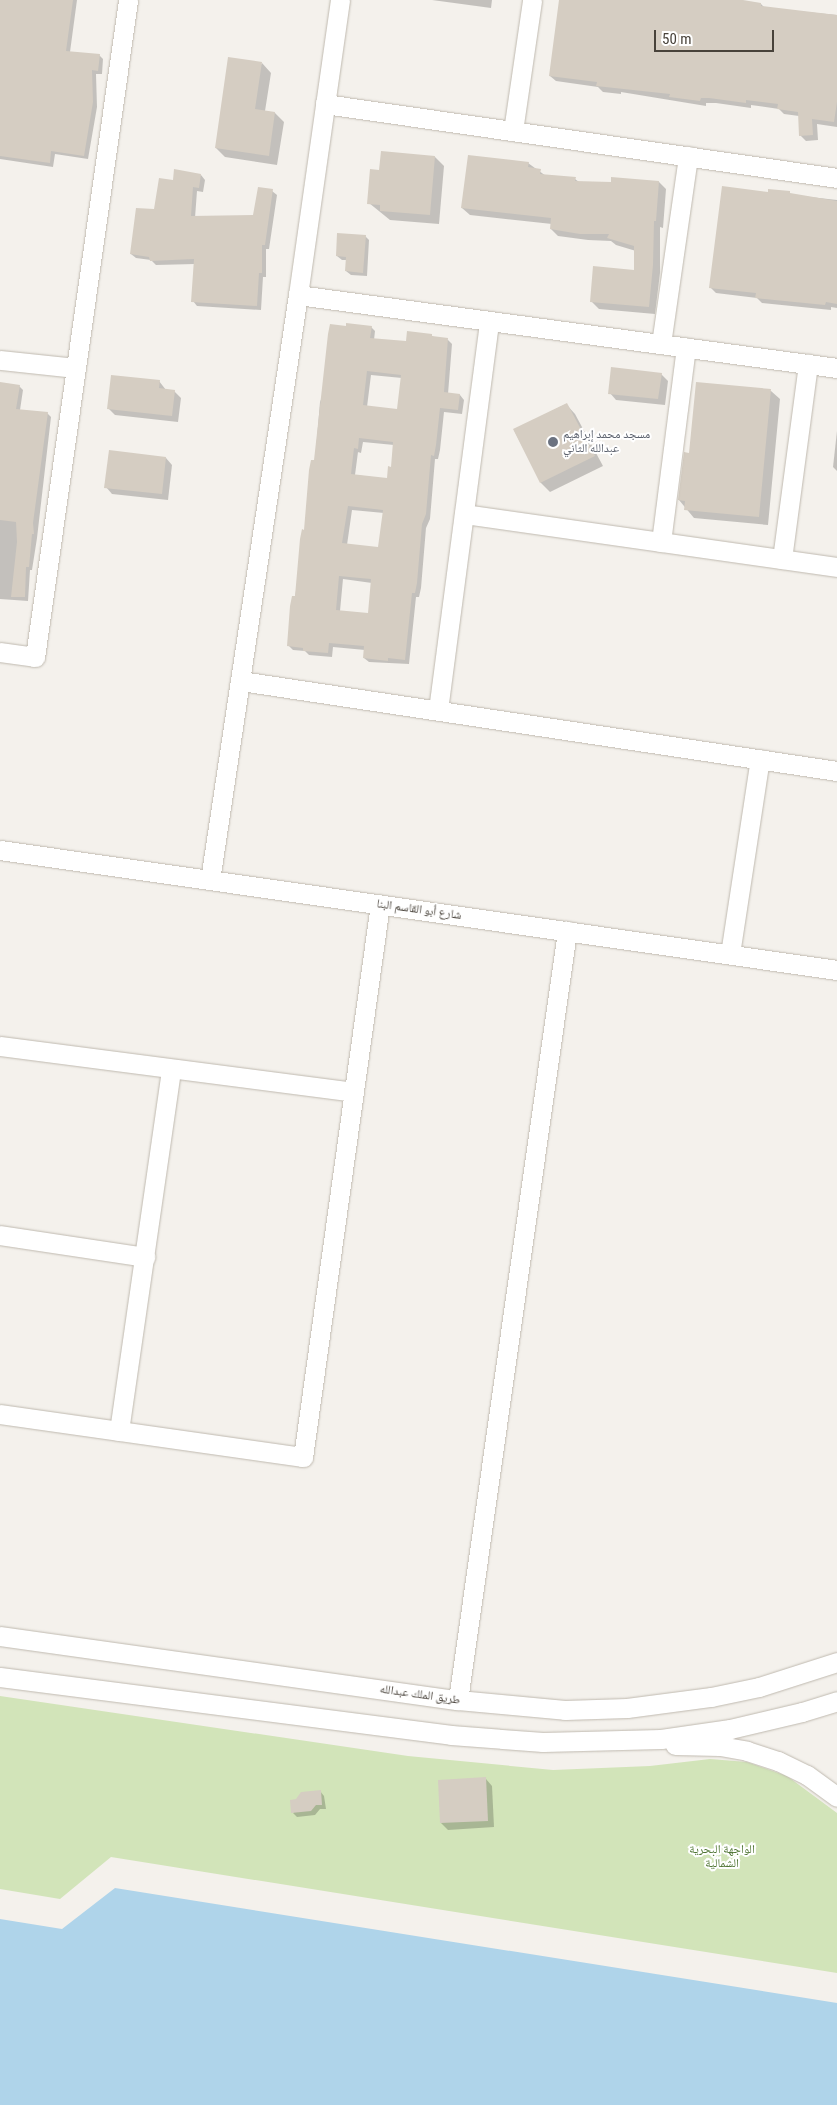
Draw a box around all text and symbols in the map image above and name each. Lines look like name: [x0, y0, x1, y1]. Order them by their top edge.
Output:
scale bar: [657, 20, 777, 52]
text: 50 m: [662, 30, 692, 48]
place label: مسجد محمد إبراهيم عبدالله الثاني: [563, 428, 650, 456]
marker: مسجد محمد إبراهيم عبدالله الثاني: [547, 436, 559, 448]
street label: شارع أبو القاسم البنا: [376, 897, 462, 923]
street label: طريق الملك عبدالله: [379, 1682, 461, 1708]
park label: الواجهة البحرية الشمالية: [689, 1843, 755, 1871]

